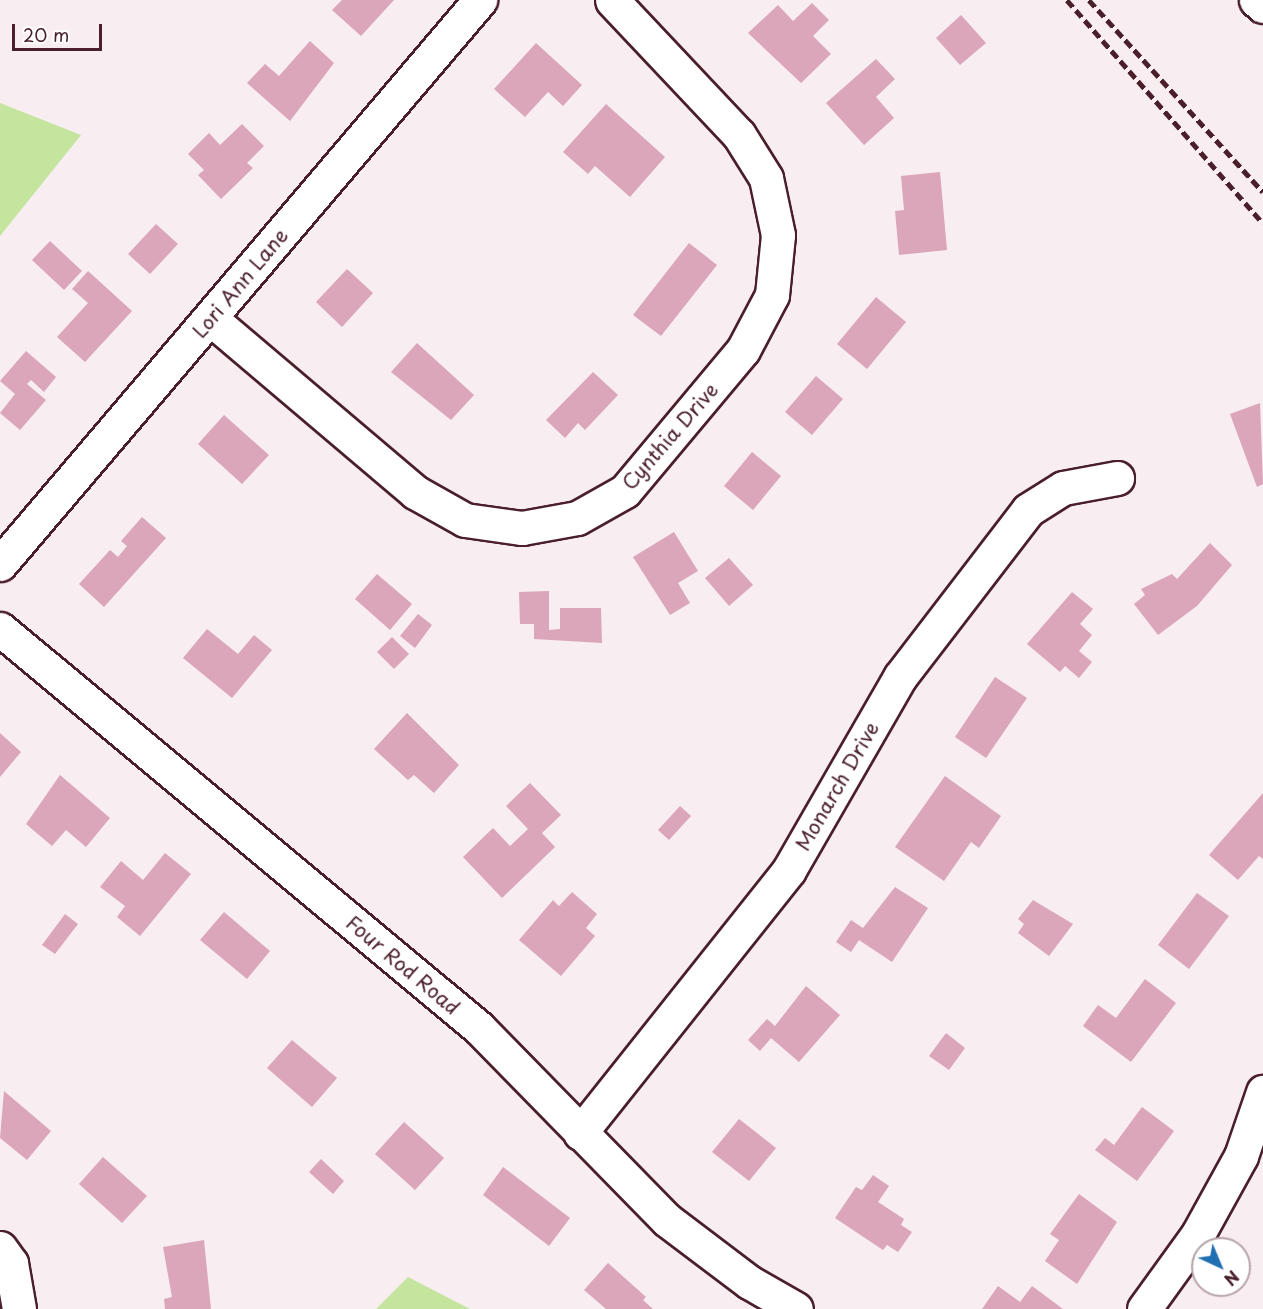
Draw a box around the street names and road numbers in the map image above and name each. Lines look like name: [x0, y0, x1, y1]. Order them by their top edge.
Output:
street label: Lori Ann Lane: [187, 224, 293, 342]
street label: Cynthia Drive: [617, 378, 723, 494]
street label: Monarch Drive: [791, 718, 883, 854]
street label: Four Rod Road: [341, 910, 465, 1020]

